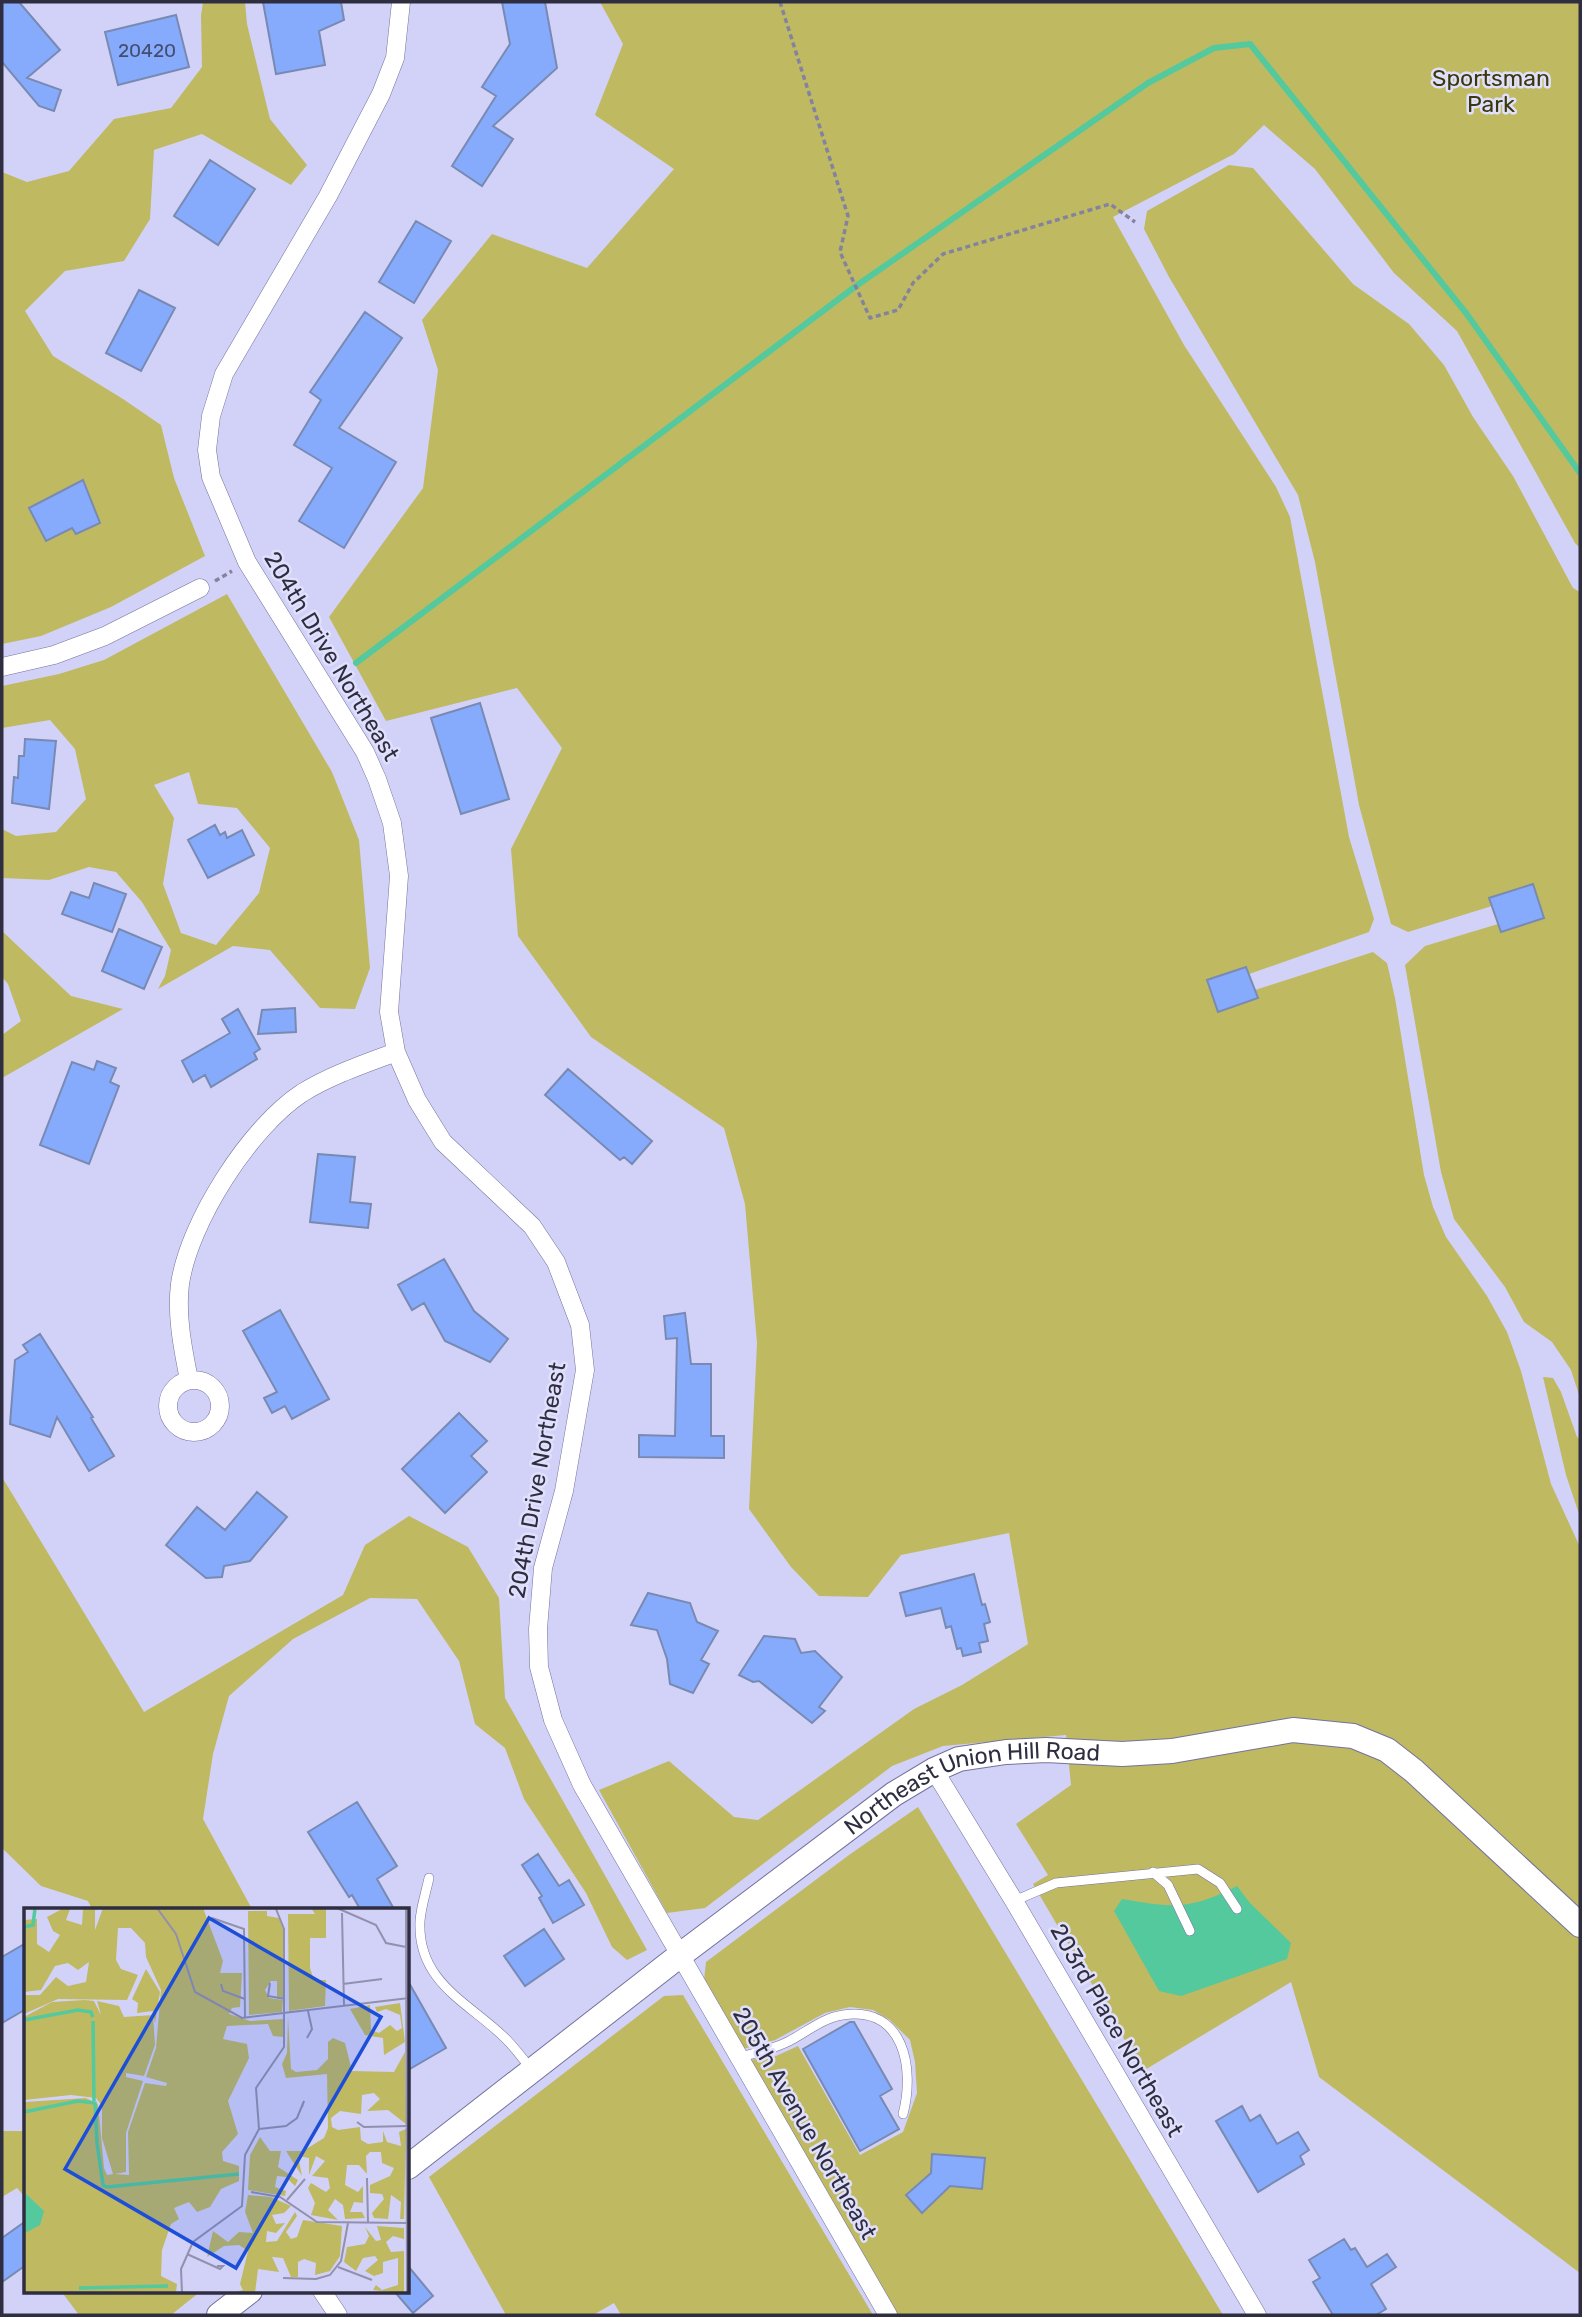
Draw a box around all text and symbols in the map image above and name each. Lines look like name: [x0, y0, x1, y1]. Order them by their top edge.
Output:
house number: 20420: [118, 39, 176, 62]
park label: Sportsman Park: [1432, 64, 1550, 118]
street label: 204th Drive Northeast: [258, 546, 406, 766]
street label: 204th Drive Northeast: [502, 1360, 572, 1600]
street label: Northeast Union Hill Road: [838, 1736, 1101, 1841]
inset map: [24, 1908, 410, 2292]
street label: 203rd Place Northeast: [1045, 1919, 1189, 2141]
street label: 205th Avenue Northeast: [727, 2002, 883, 2244]

